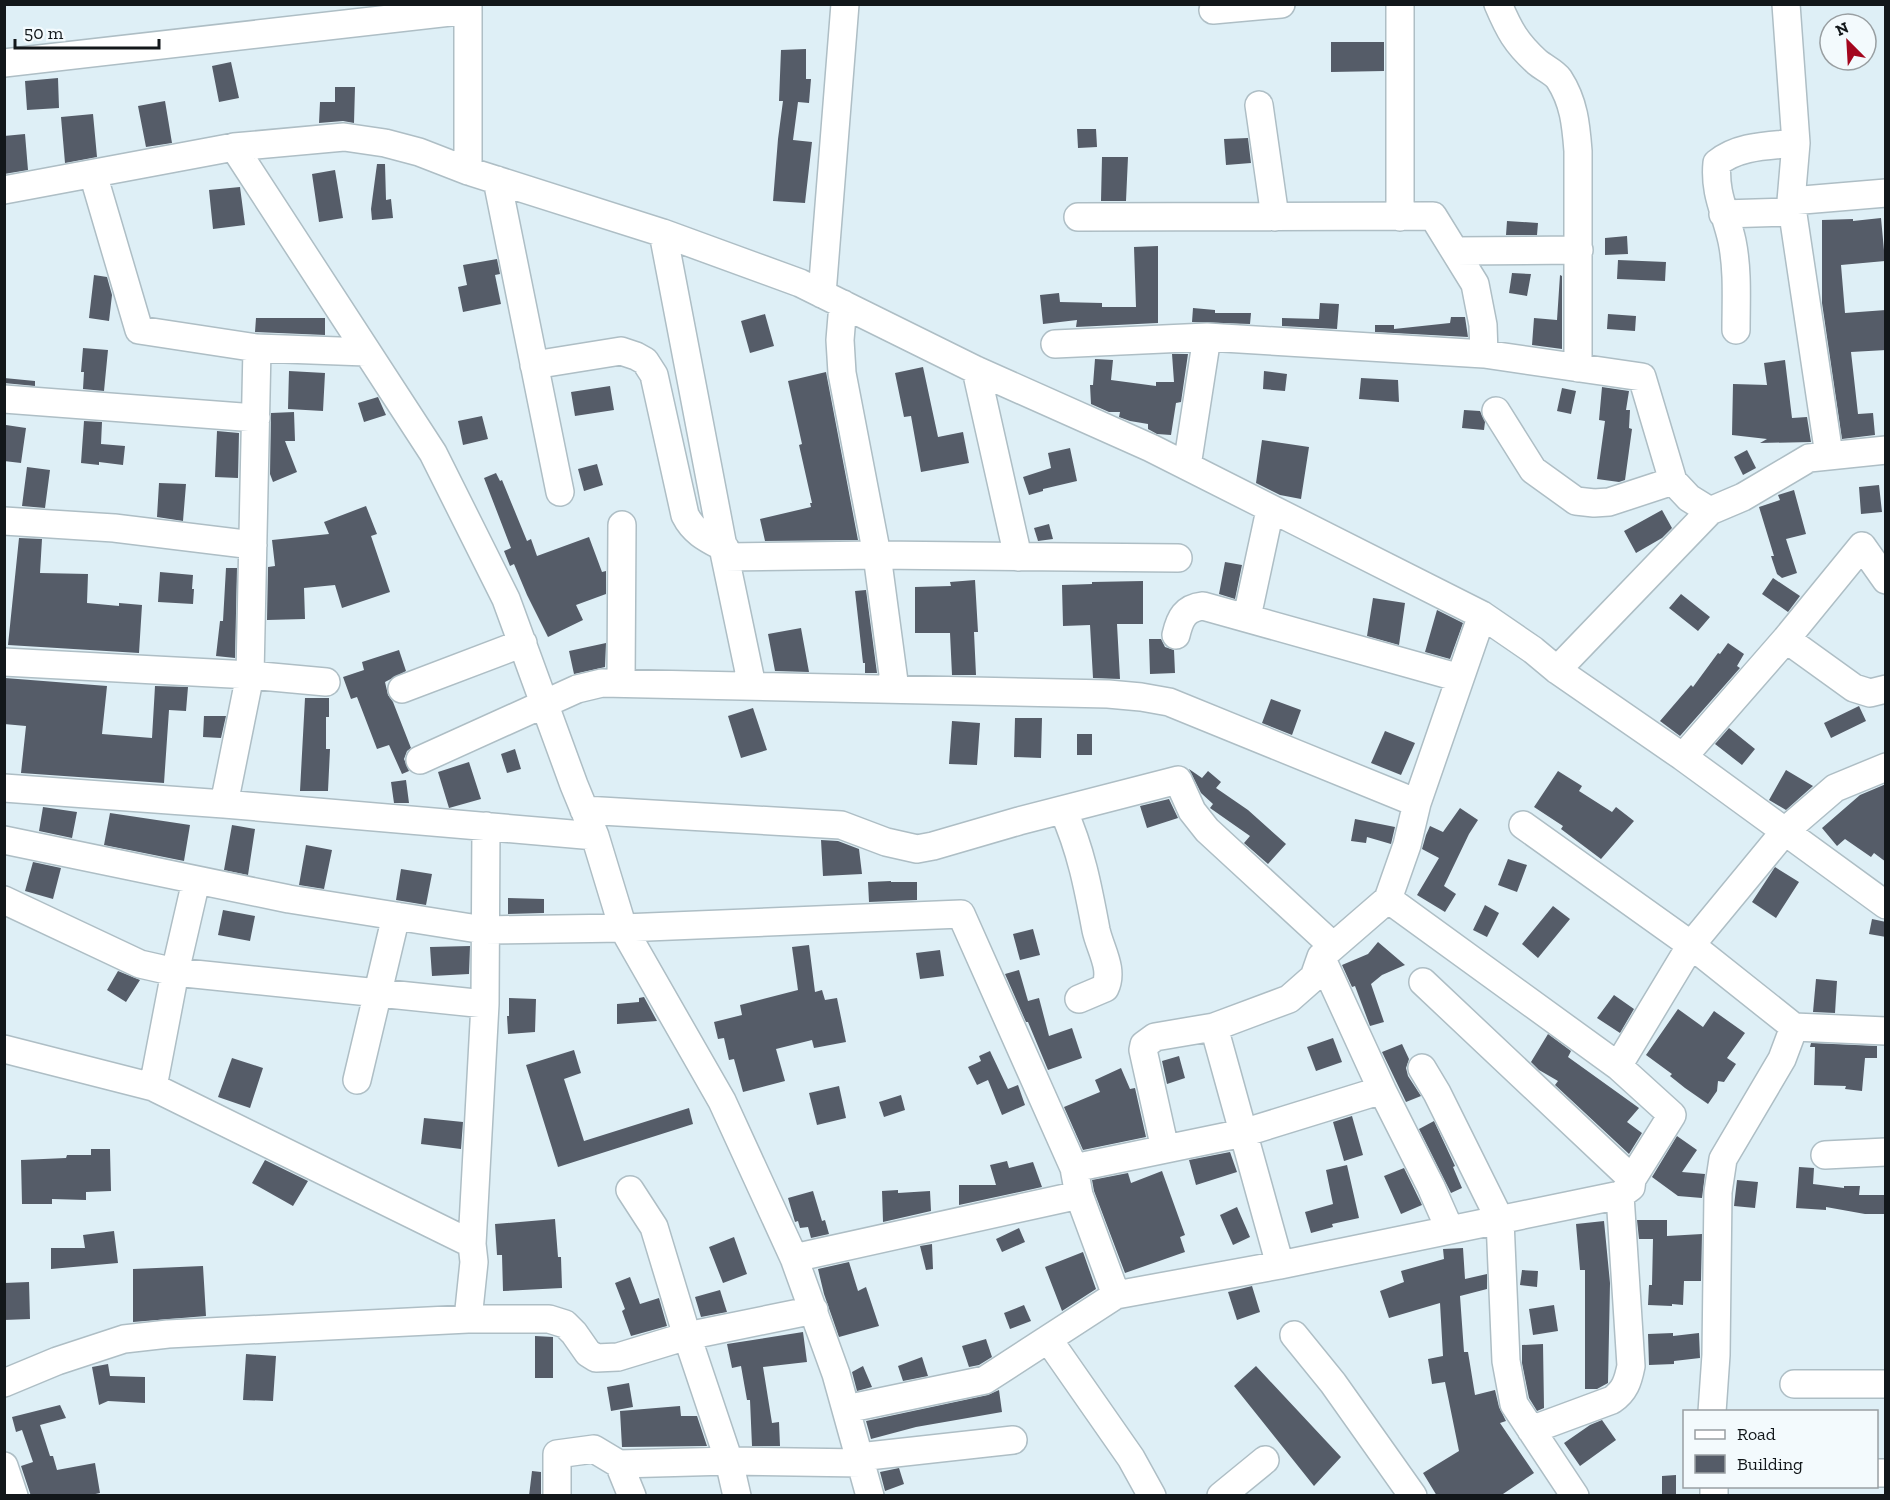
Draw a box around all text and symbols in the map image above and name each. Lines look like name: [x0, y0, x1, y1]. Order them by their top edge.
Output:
scale bar: [15, 12, 159, 50]
north arrow: [1818, 12, 1878, 72]
text: N: [1833, 18, 1852, 40]
text: 50 m: [24, 22, 64, 44]
legend: [1683, 1410, 1878, 1488]
text: Road: [1737, 1423, 1776, 1445]
text: Building: [1737, 1453, 1803, 1475]

